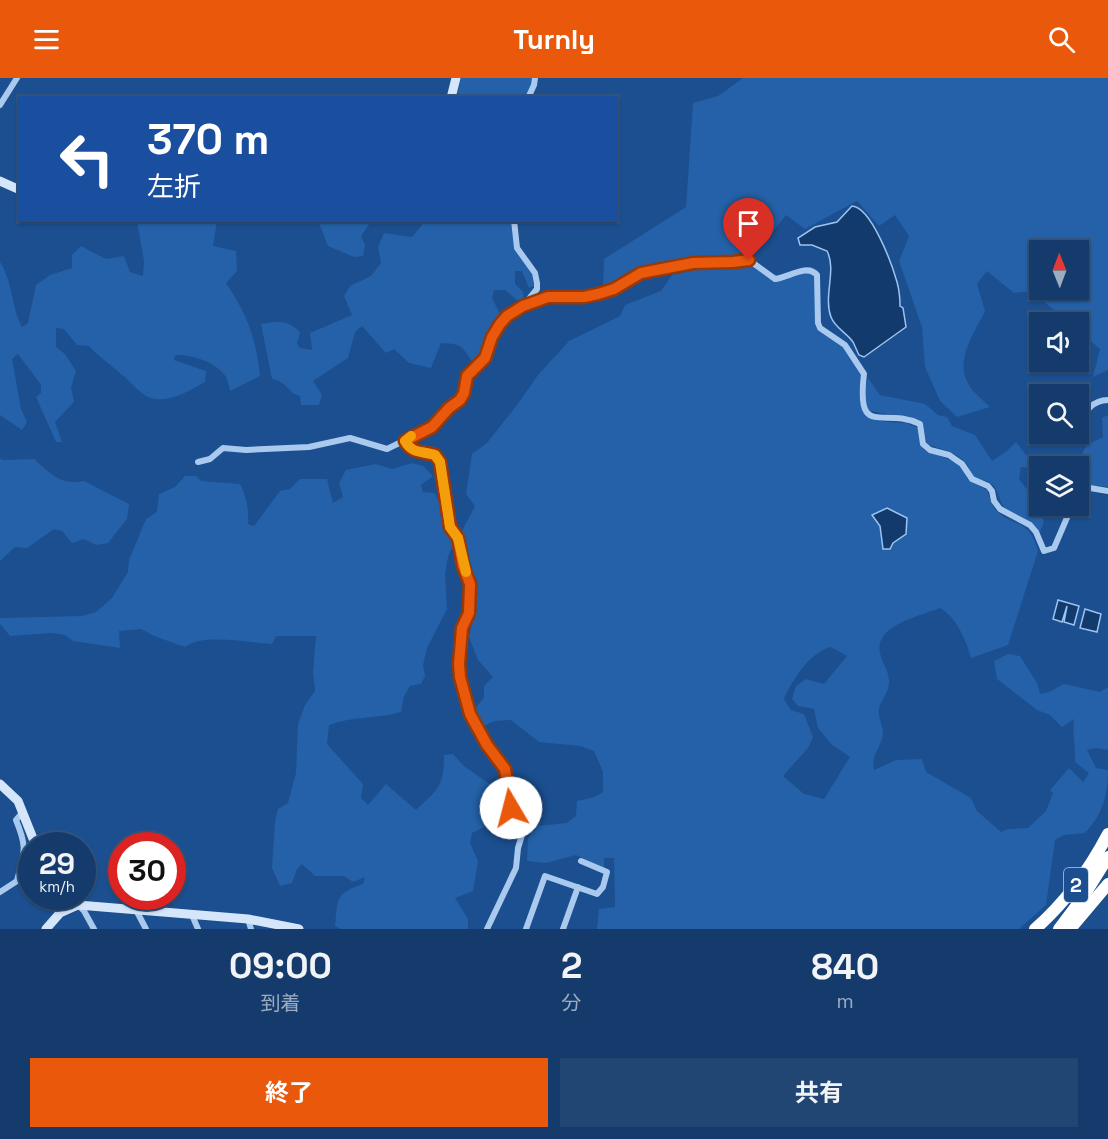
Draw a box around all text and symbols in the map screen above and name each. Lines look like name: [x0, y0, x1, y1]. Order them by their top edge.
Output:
text: Turnly: [513, 22, 595, 57]
icon: menu: [30, 23, 63, 56]
icon: search: [1045, 23, 1078, 56]
text: 370 m: [147, 113, 269, 166]
icon: left: [48, 120, 126, 198]
text: 左折: [147, 169, 201, 204]
pin: [723, 198, 774, 260]
icon: arrive: [732, 207, 765, 240]
north arrow: [1029, 240, 1089, 300]
map controls: [1029, 240, 1089, 516]
button: sound: [1029, 312, 1089, 372]
button: search: [1029, 384, 1089, 444]
button: layers: [1029, 456, 1089, 516]
position arrow: [479, 776, 543, 840]
speed limit sign: 30: [108, 832, 186, 910]
text: 29: [39, 844, 75, 883]
road number: 2: [1064, 868, 1088, 902]
text: km/h: [39, 877, 75, 896]
text: 09:00: [229, 943, 332, 989]
text: 2: [561, 943, 582, 989]
text: 840: [811, 944, 879, 990]
text: m: [837, 988, 854, 1014]
text: 到着: [260, 990, 300, 1016]
text: 分: [562, 990, 582, 1016]
button: 終了: [30, 1058, 548, 1127]
button: 共有: [560, 1058, 1078, 1127]

